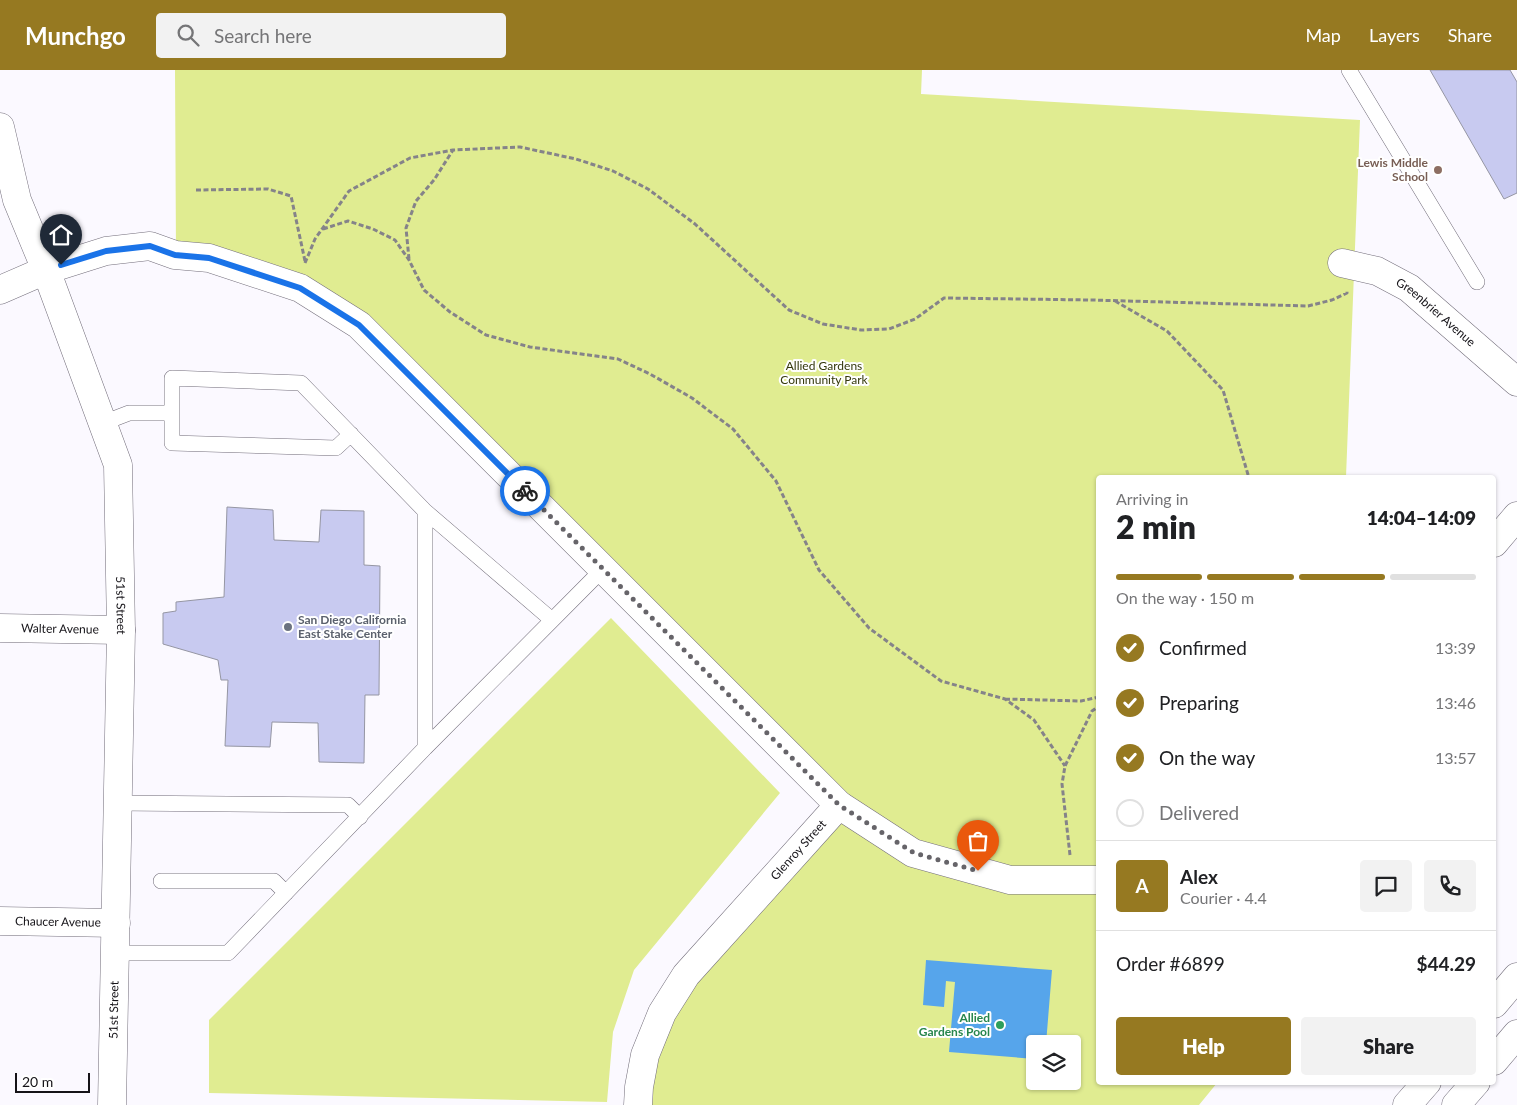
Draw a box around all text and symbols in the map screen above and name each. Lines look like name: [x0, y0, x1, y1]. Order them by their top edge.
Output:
search box: [156, 13, 506, 58]
text: Munchgo: [25, 21, 126, 50]
icon: search: [174, 21, 202, 49]
text: Search here: [214, 24, 312, 47]
text: Map: [1305, 24, 1341, 46]
text: Layers: [1369, 24, 1420, 46]
text: Share: [1448, 24, 1492, 46]
place label: Lewis Middle School: [1358, 155, 1429, 184]
marker: Lewis Middle School: [1432, 164, 1444, 176]
pin: [40, 214, 82, 265]
icon: home: [47, 221, 75, 249]
street label: Greenbrier Avenue: [1394, 275, 1479, 349]
park label: Allied Gardens Community Park: [780, 358, 869, 387]
courier: [500, 466, 550, 516]
icon: bike: [511, 477, 539, 505]
text: Arriving in: [1116, 489, 1189, 508]
text: 14:04–14:09: [1367, 506, 1476, 529]
text: 2 min: [1116, 507, 1196, 546]
street label: 51st Street: [113, 576, 129, 635]
text: On the way · 150 m: [1116, 588, 1254, 607]
place label: San Diego California East Stake Center: [298, 612, 406, 641]
street label: Walter Avenue: [21, 620, 99, 637]
marker: San Diego California East Stake Center: [282, 621, 294, 633]
icon: check: [1116, 634, 1144, 662]
text: Confirmed: [1159, 636, 1247, 659]
text: 13:39: [1435, 638, 1476, 657]
icon: check: [1116, 689, 1144, 717]
text: Preparing: [1159, 691, 1239, 714]
text: 13:46: [1435, 693, 1476, 712]
icon: check: [1116, 744, 1144, 772]
text: On the way: [1159, 746, 1255, 769]
text: 13:57: [1435, 748, 1476, 767]
text: Delivered: [1159, 801, 1239, 824]
street label: Glenroy Street: [767, 816, 830, 883]
pin: [957, 820, 999, 871]
icon: bag: [964, 827, 992, 855]
button: chat: [1360, 860, 1412, 912]
button: phone: [1424, 860, 1476, 912]
text: Alex: [1180, 865, 1218, 888]
text: A: [1135, 874, 1149, 897]
text: Courier · 4.4: [1180, 888, 1267, 907]
street label: Chaucer Avenue: [15, 913, 101, 930]
text: Order #6899: [1116, 952, 1225, 975]
text: $44.29: [1416, 952, 1476, 975]
street label: 51st Street: [105, 980, 122, 1039]
place label: Allied Gardens Pool: [919, 1010, 990, 1039]
button: Help: [1116, 1017, 1291, 1075]
button: Share: [1301, 1017, 1476, 1075]
marker: Allied Gardens Pool: [994, 1019, 1006, 1031]
map controls: [1026, 1035, 1081, 1090]
button: layers: [1026, 1035, 1081, 1090]
scale bar: [15, 1070, 90, 1093]
text: 20 m: [22, 1073, 53, 1090]

